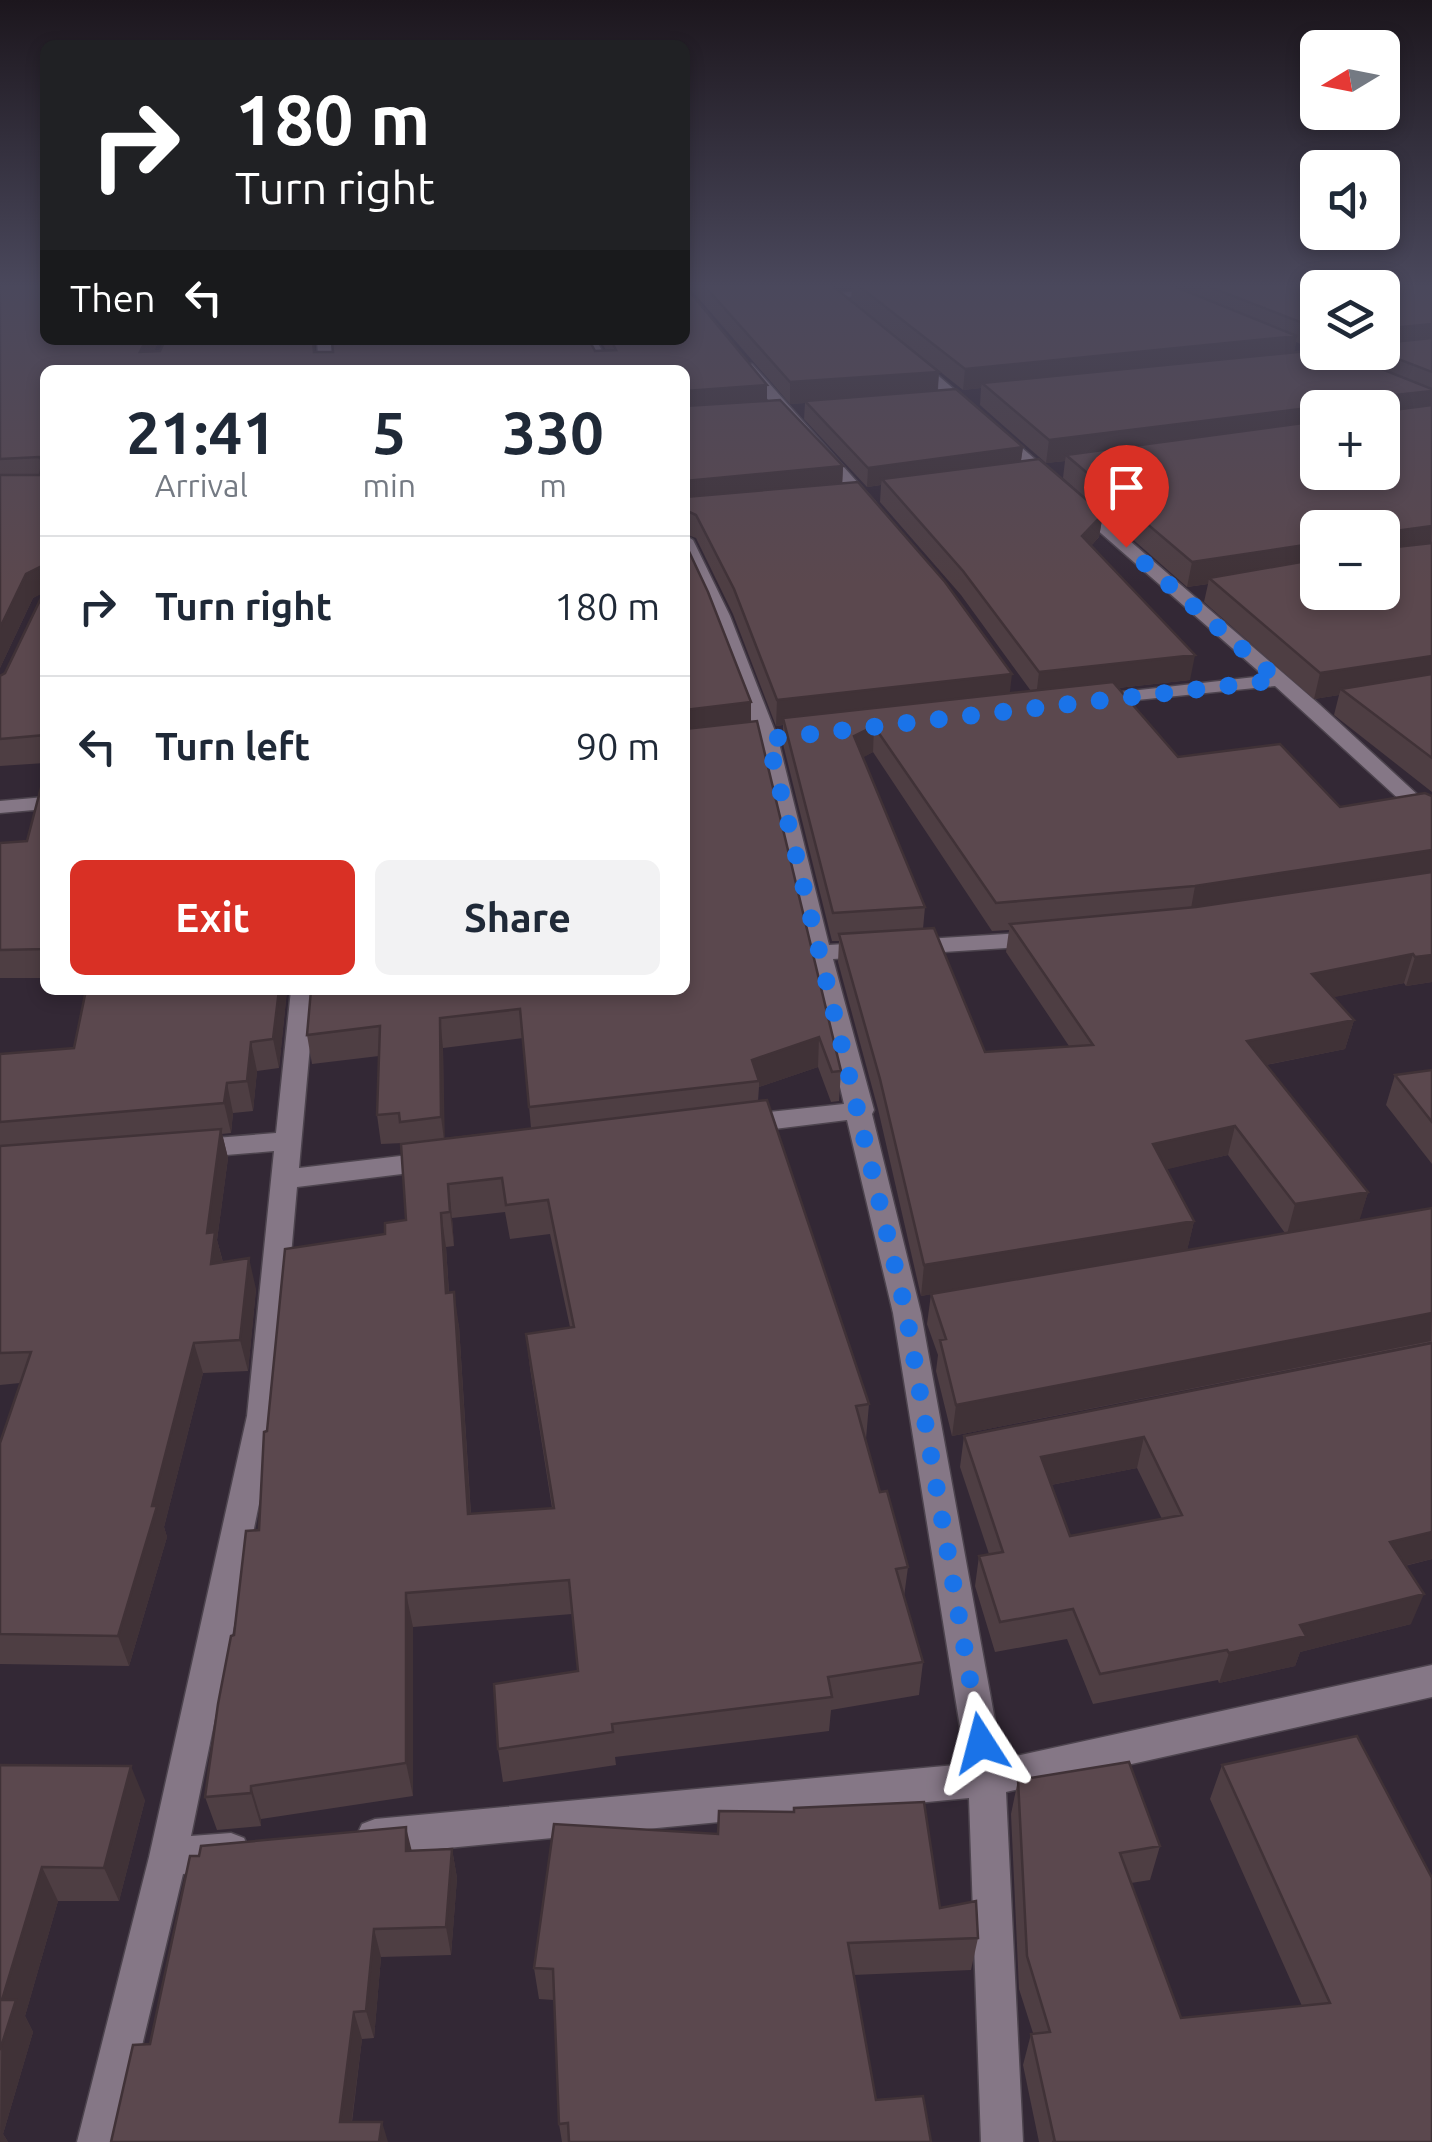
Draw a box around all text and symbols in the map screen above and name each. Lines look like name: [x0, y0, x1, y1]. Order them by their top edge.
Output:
north arrow: [1300, 30, 1400, 130]
map controls: [1300, 30, 1400, 610]
icon: right: [70, 80, 200, 210]
text: 180 m: [235, 80, 430, 158]
button: sound: [1300, 150, 1400, 250]
text: Turn right: [235, 162, 435, 213]
icon: left: [176, 270, 231, 325]
button: layers: [1300, 270, 1400, 370]
text: Then: [70, 277, 156, 319]
button: +: [1300, 390, 1400, 490]
text: 21:41: [126, 398, 276, 465]
text: 5: [372, 398, 406, 465]
text: 330: [502, 398, 604, 465]
pin: [1084, 445, 1169, 548]
icon: arrive: [1099, 460, 1154, 515]
text: Arrival: [155, 467, 248, 503]
text: min: [362, 467, 416, 503]
text: m: [539, 467, 567, 503]
button: −: [1300, 510, 1400, 610]
icon: right: [70, 579, 125, 634]
text: Turn right: [155, 585, 332, 627]
text: 180 m: [554, 585, 660, 627]
icon: left: [70, 719, 125, 774]
text: Turn left: [155, 725, 310, 767]
text: 90 m: [576, 725, 660, 767]
button: Exit: [70, 860, 355, 975]
button: Share: [375, 860, 660, 975]
position arrow: [929, 1691, 1033, 1795]

